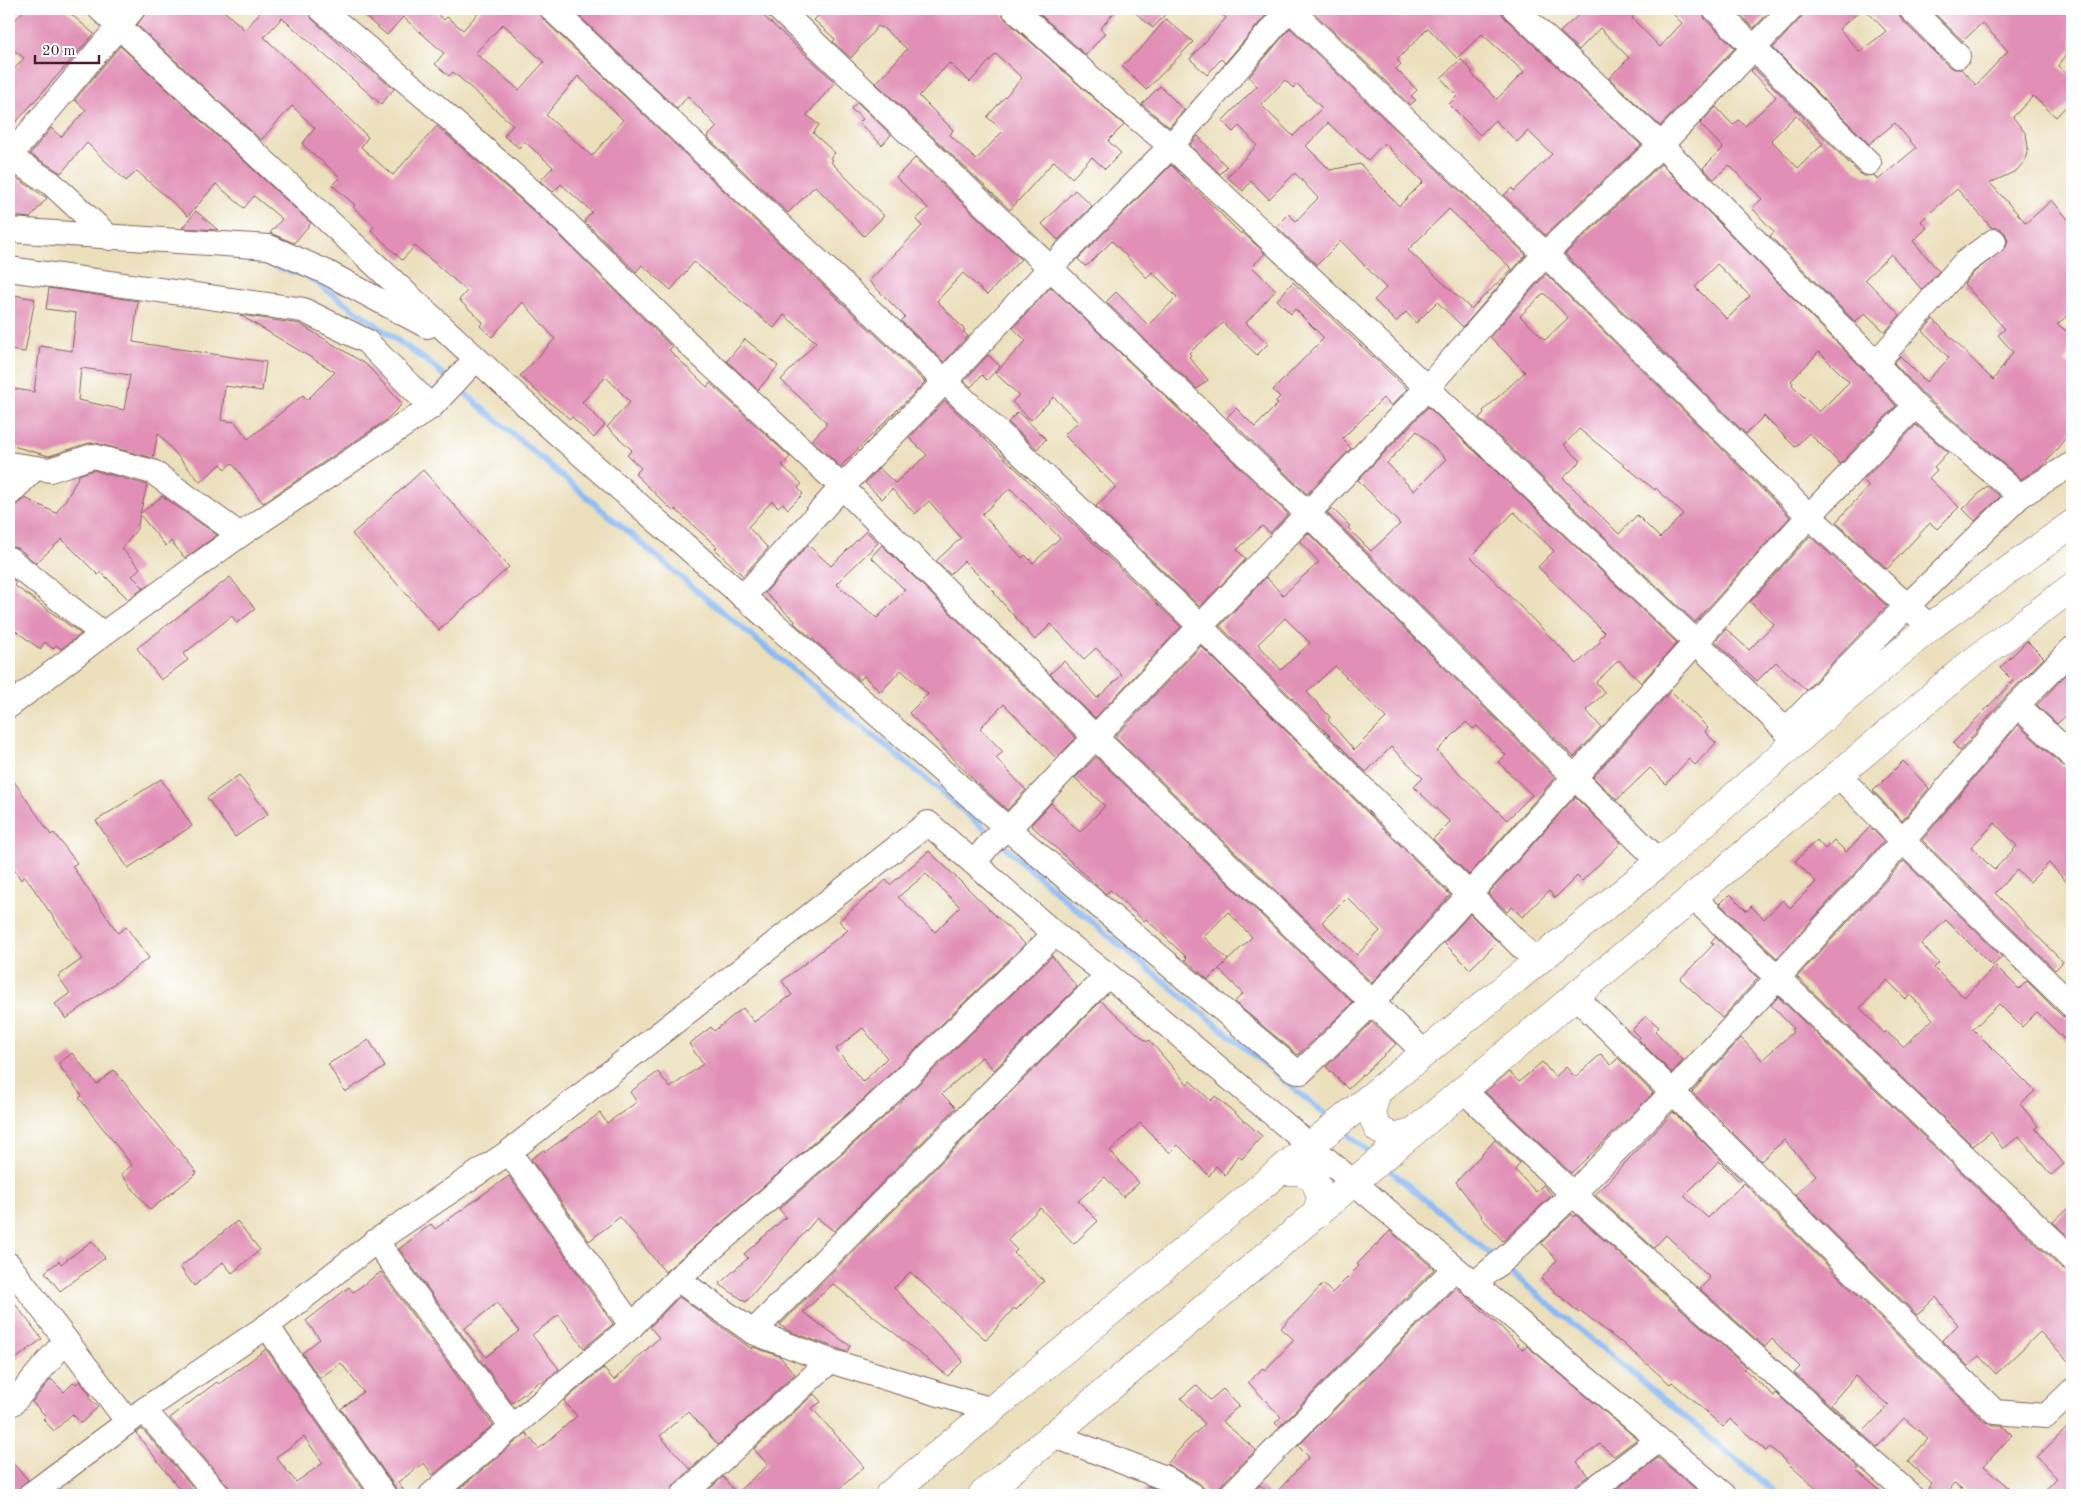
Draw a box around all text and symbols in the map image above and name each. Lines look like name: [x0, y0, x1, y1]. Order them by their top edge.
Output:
scale bar: [35, 32, 99, 64]
text: 20 m: [42, 44, 76, 59]

